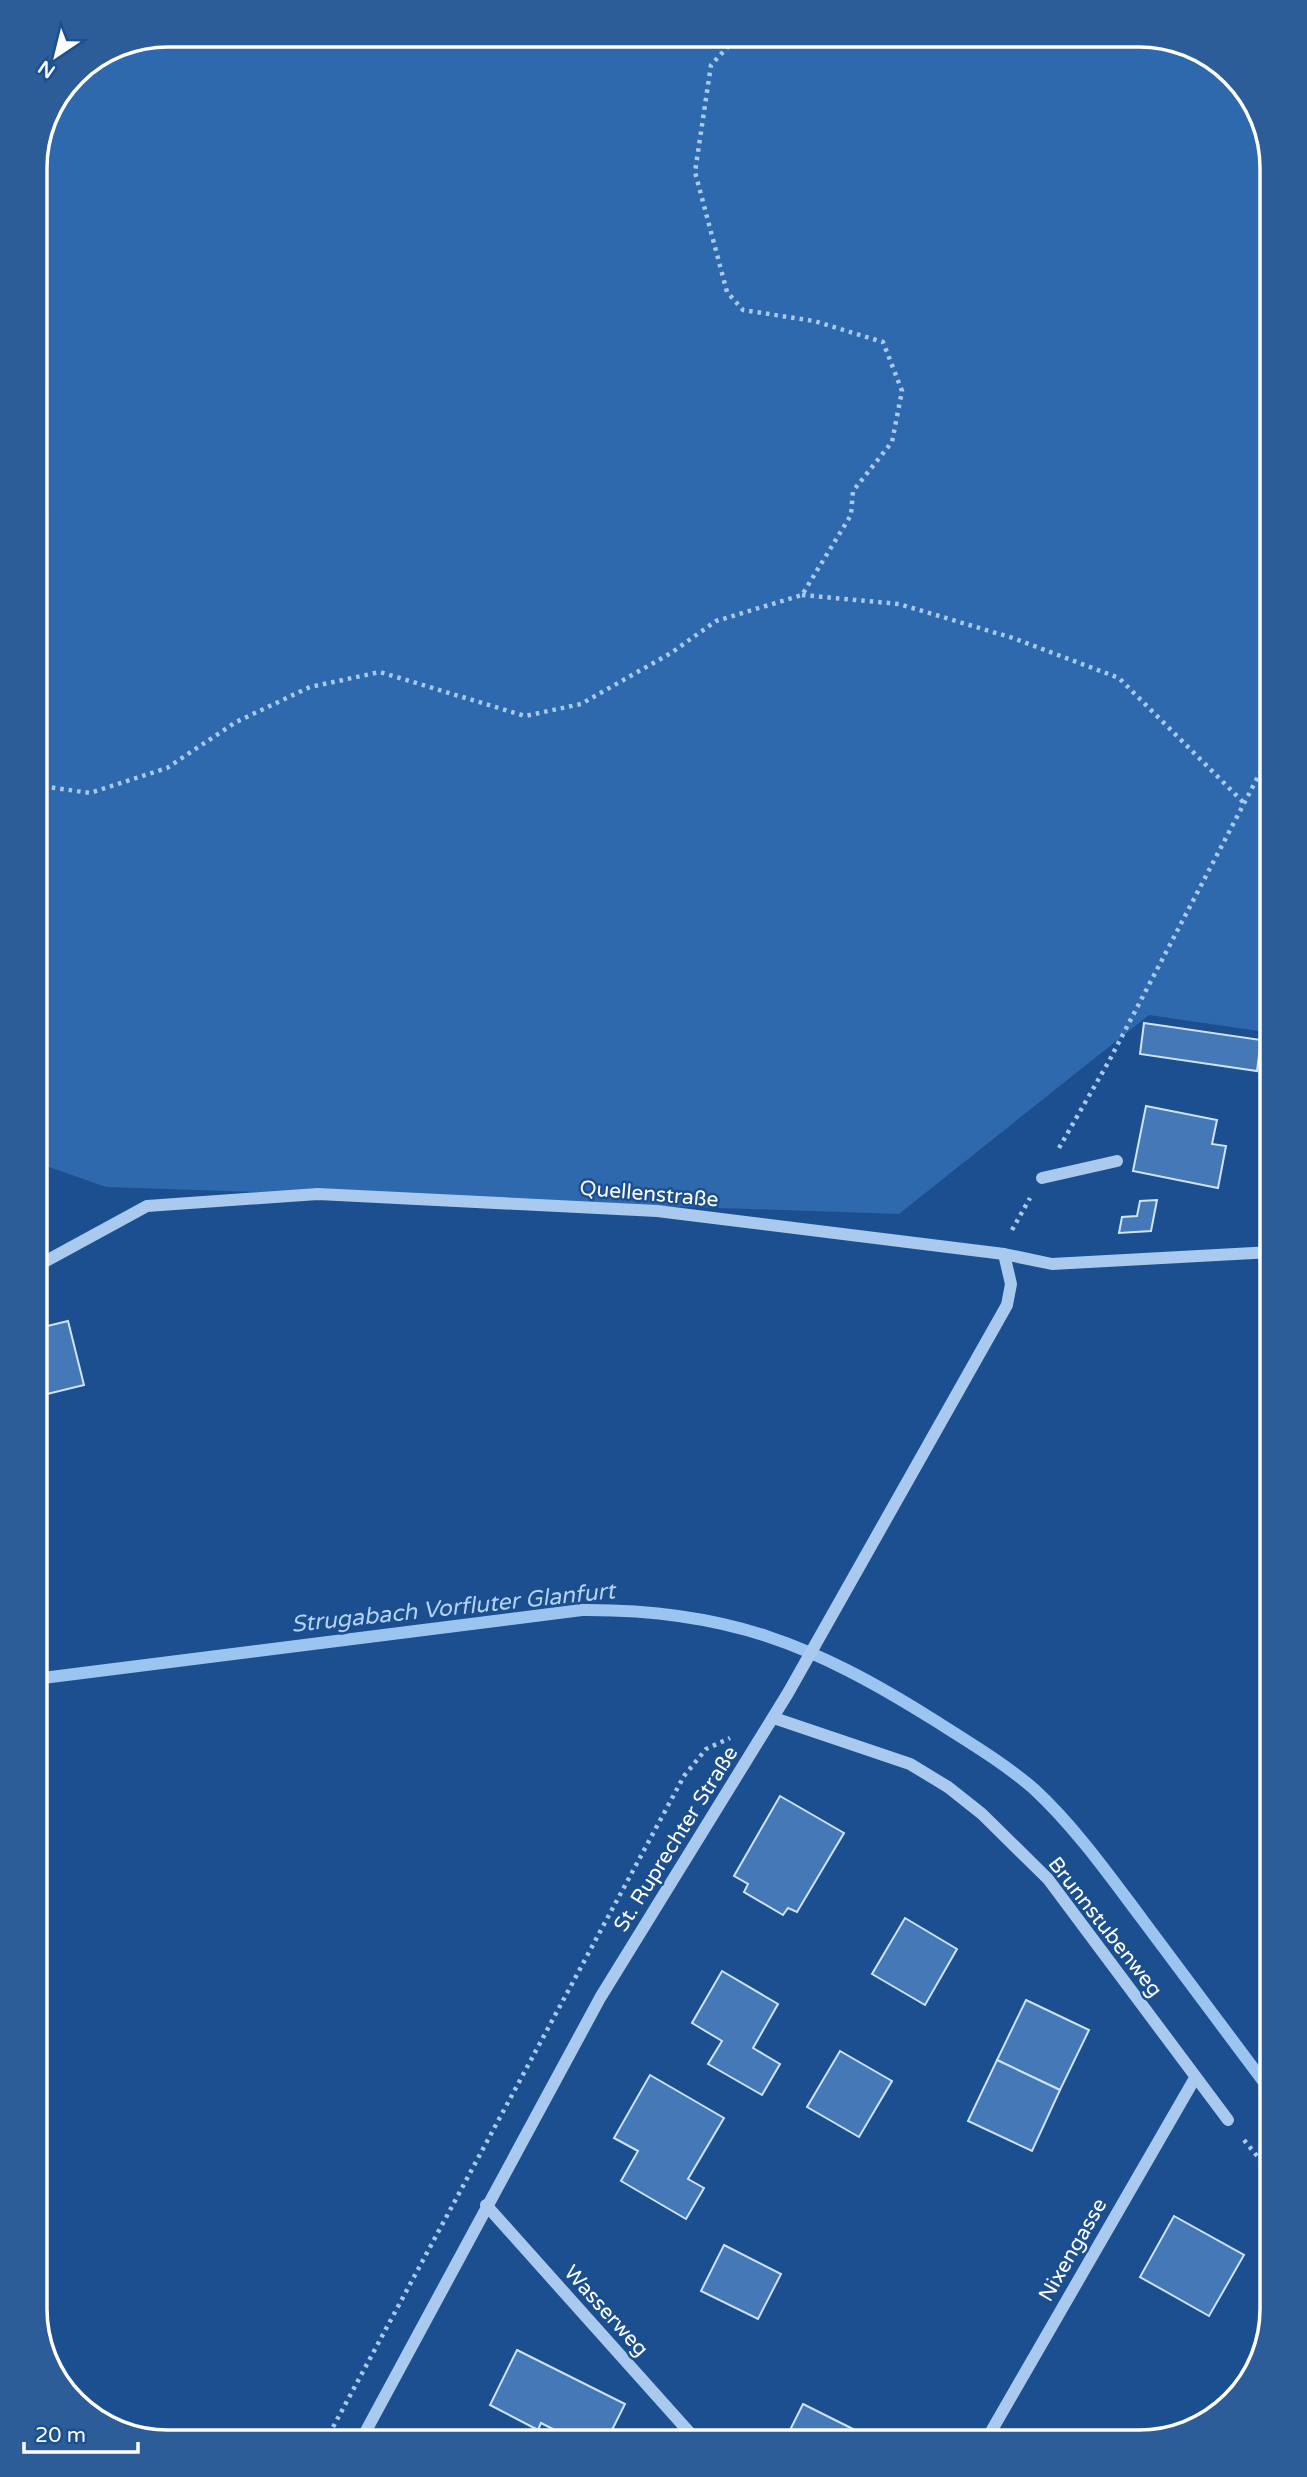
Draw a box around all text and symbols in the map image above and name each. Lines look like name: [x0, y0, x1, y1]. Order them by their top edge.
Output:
north arrow: [21, 21, 91, 91]
text: N: [34, 56, 59, 82]
street label: Quellenstraße: [579, 1175, 720, 1213]
water label: Strugabach Vorfluter Glanfurt: [290, 1577, 618, 1639]
street label: St. Ruprechter Straße: [609, 1742, 743, 1936]
street label: Brunnstubenweg: [1043, 1852, 1167, 2002]
street label: Nixengasse: [1033, 2194, 1113, 2306]
street label: Wasserweg: [559, 2260, 653, 2362]
scale bar: [24, 2410, 138, 2454]
text: 20 m: [35, 2423, 86, 2448]

